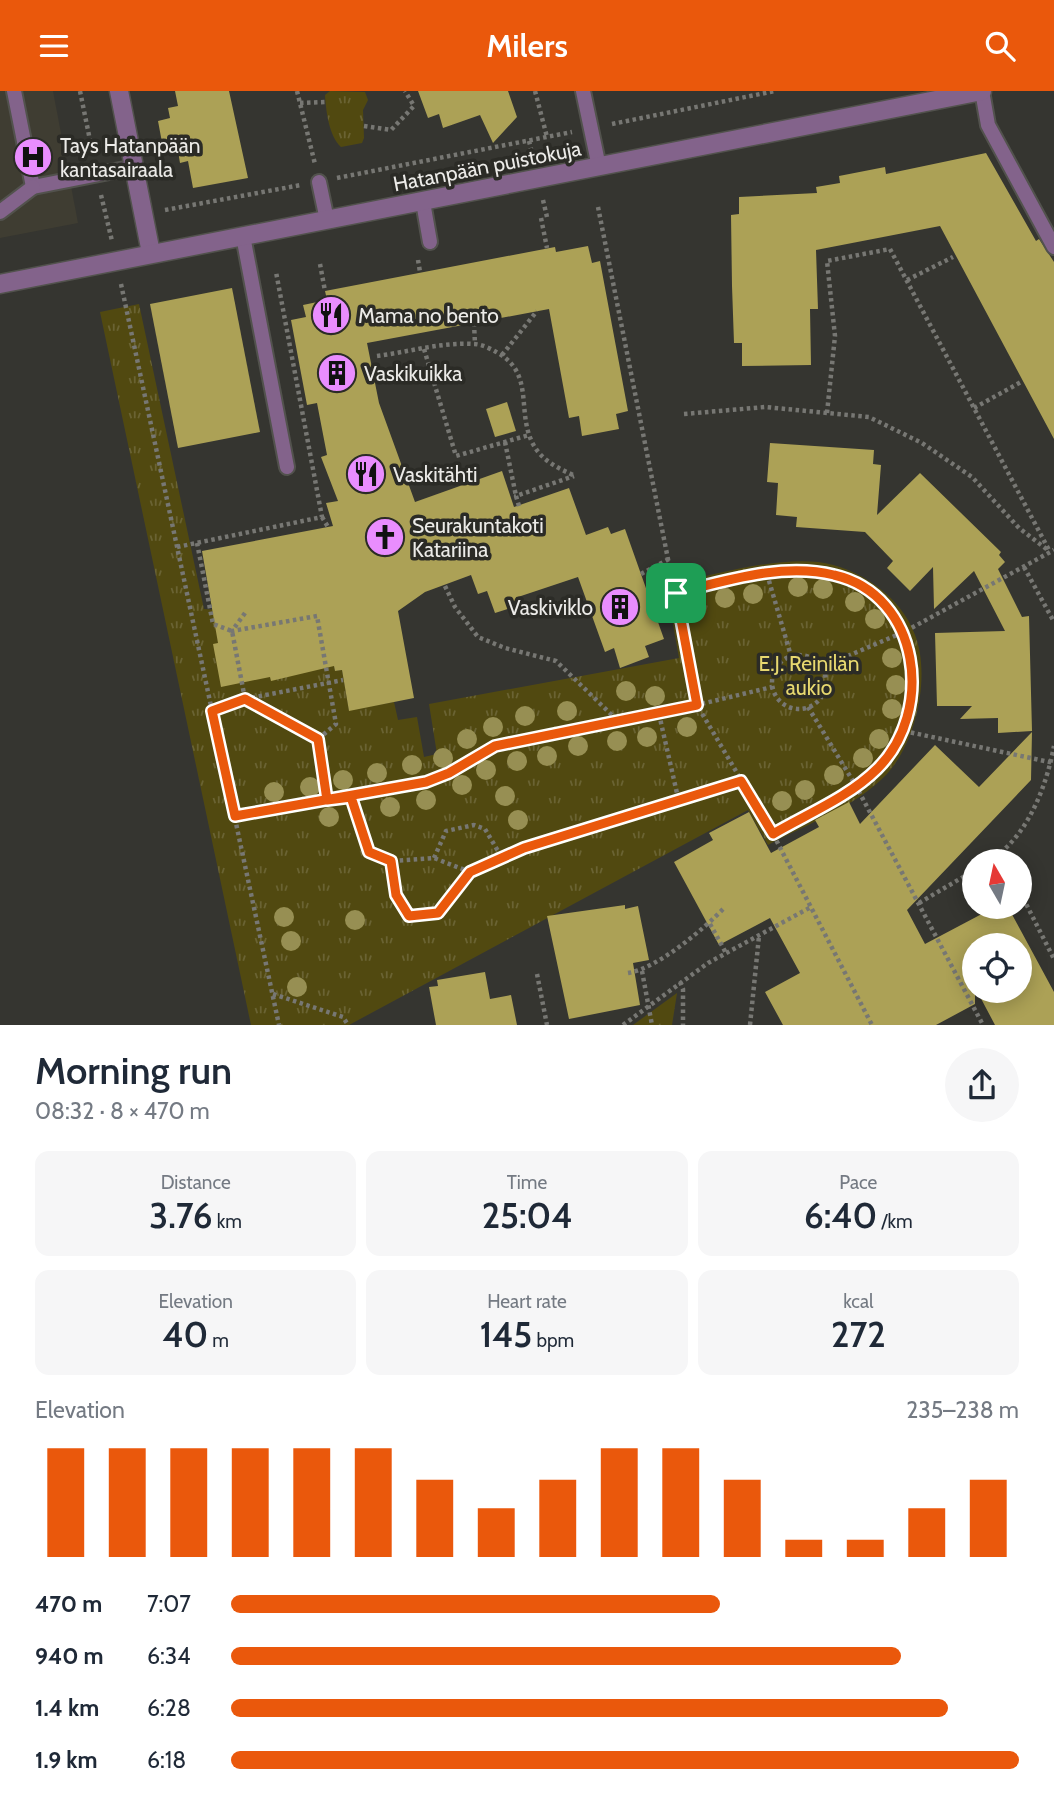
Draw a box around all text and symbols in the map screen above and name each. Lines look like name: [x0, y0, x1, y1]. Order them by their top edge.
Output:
text: Milers: [486, 26, 568, 65]
icon: menu: [35, 27, 73, 65]
icon: search: [981, 27, 1019, 65]
place label: Tays Hatanpään kantasairaala: [60, 133, 201, 182]
hospital icon: Tays Hatanpään kantasairaala: [12, 136, 54, 178]
street label: Hatanpään puistokuja: [391, 136, 583, 197]
restaurant icon: Mama no bento: [310, 294, 352, 336]
place label: Mama no bento: [358, 303, 499, 328]
building icon: Vaskikuikka: [316, 352, 358, 394]
place label: Vaskikuikka: [364, 361, 462, 386]
restaurant icon: Vaskitähti: [345, 453, 387, 495]
place label: Vaskitähti: [393, 462, 478, 487]
place label: Seurakuntakoti Katariina: [412, 513, 544, 562]
church icon: Seurakuntakoti Katariina: [364, 516, 406, 558]
pin: [646, 563, 706, 623]
icon: arrive: [657, 574, 695, 612]
building icon: Vaskiviklo: [599, 586, 641, 628]
place label: Vaskiviklo: [508, 595, 593, 620]
park label: E.J. Reinilän aukio: [759, 651, 859, 700]
north arrow: [962, 849, 1032, 919]
map controls: [962, 849, 1032, 1003]
button: locate: [962, 933, 1032, 1003]
text: Morning run: [35, 1047, 232, 1094]
button: share: [945, 1048, 1019, 1122]
text: 08:32 · 8 × 470 m: [35, 1097, 210, 1125]
text: Distance: [161, 1171, 231, 1194]
text: Time: [507, 1171, 547, 1194]
text: Pace: [839, 1171, 877, 1194]
text: 3.76: [149, 1194, 213, 1237]
text: 25:04: [482, 1194, 572, 1237]
text: 6:40: [804, 1194, 877, 1237]
text: km: [213, 1210, 242, 1233]
text: /km: [877, 1210, 913, 1233]
text: Elevation: [159, 1290, 233, 1313]
text: Heart rate: [487, 1290, 567, 1313]
text: kcal: [843, 1290, 873, 1313]
text: 40: [162, 1313, 208, 1356]
text: 145: [480, 1313, 532, 1356]
text: 272: [831, 1313, 886, 1356]
text: m: [208, 1329, 229, 1352]
text: bpm: [532, 1329, 574, 1352]
text: Elevation: [35, 1396, 125, 1424]
text: 235–238 m: [906, 1396, 1019, 1424]
text: 470 m: [35, 1590, 102, 1618]
text: 7:07: [147, 1590, 191, 1618]
text: 940 m: [35, 1642, 104, 1670]
text: 6:34: [147, 1642, 191, 1670]
text: 1.4 km: [35, 1694, 99, 1722]
text: 6:28: [147, 1694, 191, 1722]
text: 1.9 km: [35, 1746, 98, 1774]
text: 6:18: [147, 1746, 186, 1774]

